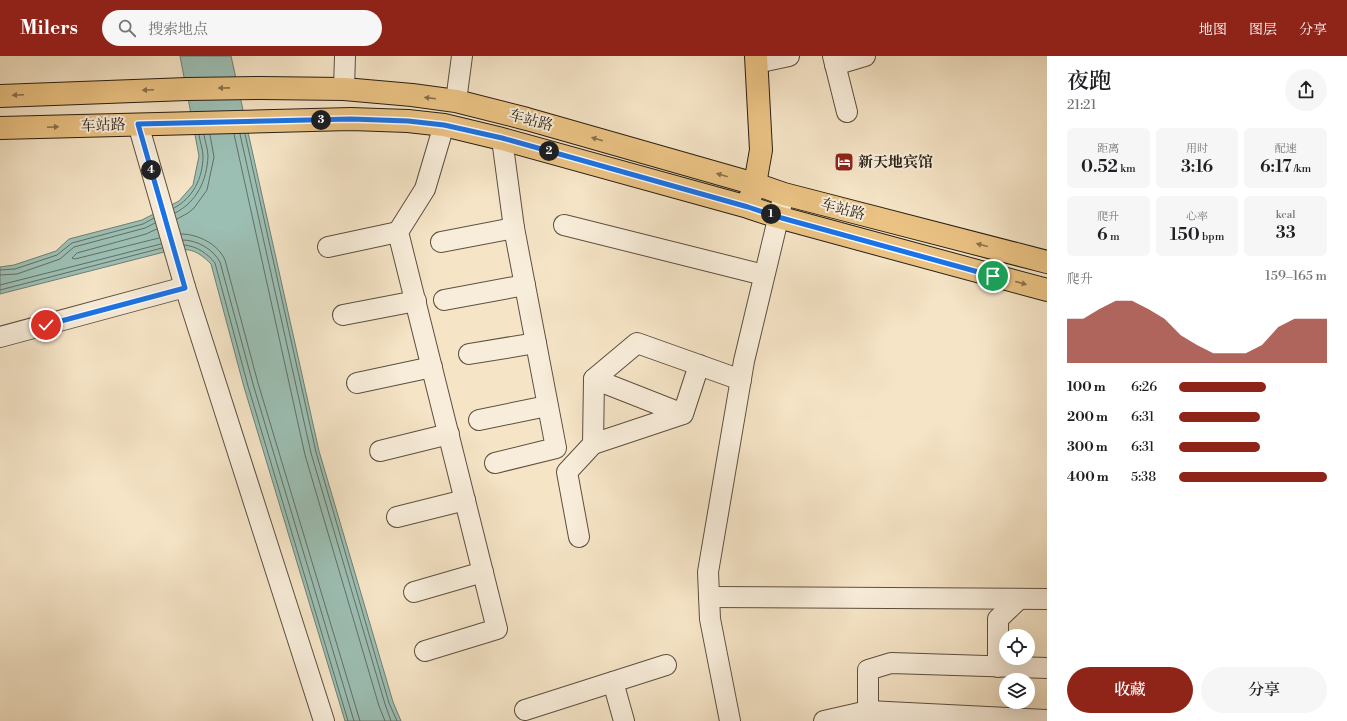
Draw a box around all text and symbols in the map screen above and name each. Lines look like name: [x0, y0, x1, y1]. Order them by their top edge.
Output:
search box: [102, 10, 382, 46]
text: Milers: [20, 16, 78, 40]
icon: search: [116, 17, 138, 39]
text: 搜索地点: [148, 20, 208, 39]
text: 地图: [1199, 21, 1227, 39]
text: 图层: [1249, 21, 1277, 39]
text: 分享: [1299, 21, 1327, 39]
text: 夜跑: [1067, 68, 1111, 95]
button: share: [1285, 69, 1327, 111]
one-way arrow: [217, 85, 230, 91]
one-way arrow: [142, 87, 154, 94]
one-way arrow: [11, 92, 24, 98]
one-way arrow: [424, 94, 436, 101]
text: 21:21: [1067, 97, 1096, 113]
street label: 车站路: [507, 105, 555, 135]
pin: 3: [311, 110, 331, 130]
text: 3: [318, 113, 324, 127]
street label: 车站路: [80, 115, 126, 136]
one-way arrow: [47, 123, 59, 130]
one-way arrow: [590, 136, 602, 142]
pin: 2: [539, 141, 559, 161]
text: 距离: [1097, 142, 1119, 156]
text: 用时: [1186, 142, 1208, 156]
text: 配速: [1275, 142, 1297, 156]
text: 2: [546, 144, 552, 158]
hotel icon: 新天地宾馆: [833, 151, 855, 173]
place label: 新天地宾馆: [858, 153, 933, 172]
text: 0.52: [1081, 156, 1118, 178]
text: 3:16: [1181, 156, 1213, 178]
text: 6:17: [1260, 156, 1292, 178]
pin: 4: [141, 160, 161, 180]
text: km: [1118, 162, 1136, 176]
text: /km: [1292, 162, 1311, 176]
text: 4: [147, 163, 155, 177]
one-way arrow: [715, 171, 728, 177]
street label: 车站路: [819, 194, 867, 224]
pin: 1: [761, 204, 781, 224]
text: 1: [768, 207, 774, 221]
text: kcal: [1276, 208, 1296, 222]
text: 爬升: [1097, 210, 1119, 224]
text: 心率: [1186, 210, 1208, 224]
text: 33: [1276, 222, 1296, 244]
text: 6: [1097, 224, 1108, 246]
text: 150: [1170, 224, 1200, 246]
text: m: [1108, 230, 1120, 244]
text: bpm: [1200, 230, 1224, 244]
one-way arrow: [976, 242, 988, 248]
pin: [976, 259, 1010, 293]
icon: arrive: [982, 265, 1004, 287]
text: 159–165 m: [1265, 268, 1327, 284]
text: 爬升: [1067, 271, 1093, 287]
one-way arrow: [1015, 280, 1027, 286]
pin: [29, 308, 63, 342]
icon: check: [35, 314, 57, 336]
text: 100 m: [1067, 379, 1106, 395]
text: 6:26: [1131, 379, 1157, 395]
text: 200 m: [1067, 409, 1108, 425]
text: 6:31: [1131, 409, 1154, 425]
text: 300 m: [1067, 439, 1108, 455]
text: 6:31: [1131, 439, 1154, 455]
text: 400 m: [1067, 469, 1109, 485]
text: 5:38: [1131, 469, 1156, 485]
map controls: [999, 629, 1035, 709]
button: locate: [999, 629, 1035, 665]
button: 收藏: [1067, 667, 1193, 713]
button: 分享: [1201, 667, 1327, 713]
button: layers: [999, 673, 1035, 709]

